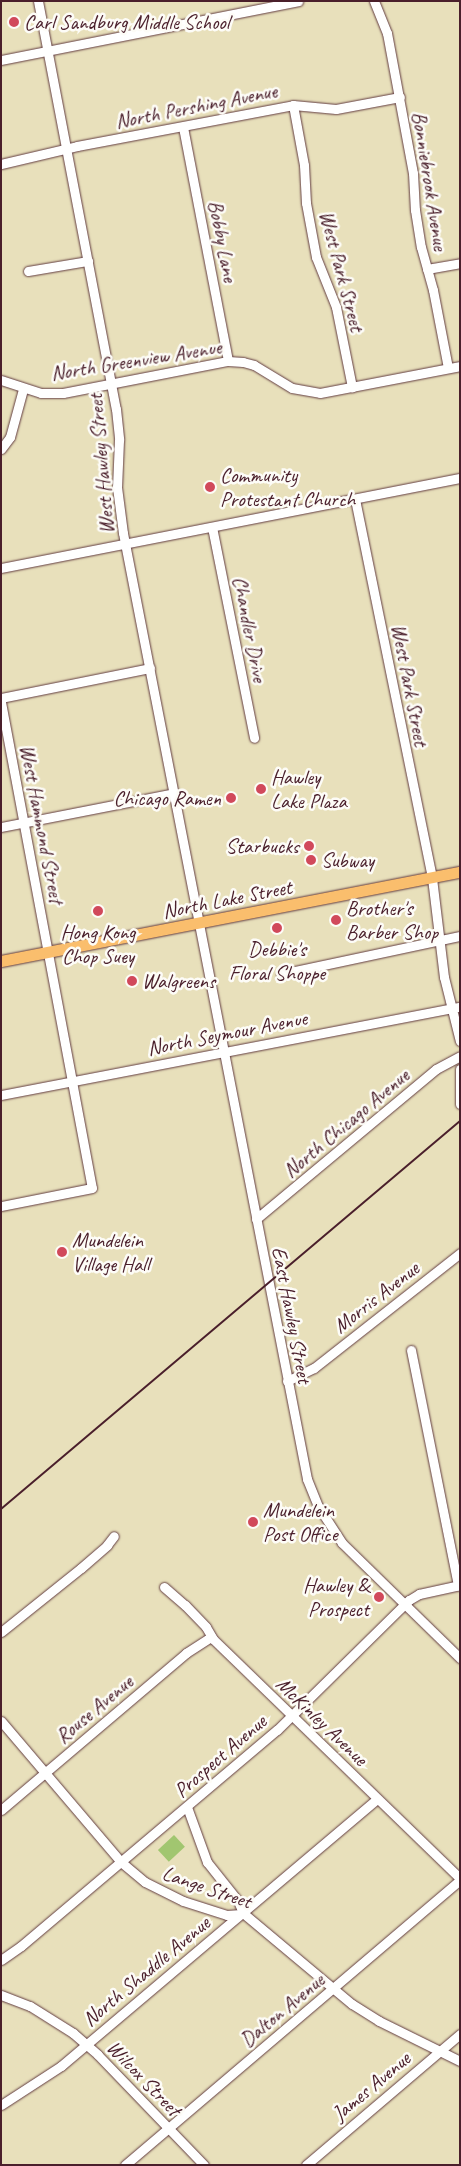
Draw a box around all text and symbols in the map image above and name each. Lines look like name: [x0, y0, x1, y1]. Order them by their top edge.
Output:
place label: Carl Sandburg Middle School: [24, 9, 230, 35]
marker: Carl Sandburg Middle School: [8, 16, 20, 28]
street label: North Pershing Avenue: [113, 78, 279, 134]
street label: Bonniebrook Avenue: [407, 110, 453, 252]
street label: Bobby Lane: [203, 198, 243, 284]
street label: West Park Street: [314, 207, 370, 335]
street label: North Greenview Avenue: [49, 334, 223, 386]
street label: West Hawley Street: [82, 392, 120, 536]
place label: Community Protestant Church: [220, 462, 355, 512]
marker: Community Protestant Church: [204, 481, 216, 493]
street label: Chandler Drive: [227, 574, 273, 684]
street label: West Park Street: [386, 621, 434, 749]
street label: West Hammond Street: [14, 742, 70, 906]
place label: Hawley Lake Plaza: [271, 764, 346, 814]
marker: Hawley Lake Plaza: [255, 783, 267, 795]
place label: Chicago Ramen: [113, 785, 221, 811]
marker: Chicago Ramen: [225, 792, 237, 804]
place label: Starbucks: [226, 833, 299, 859]
marker: Starbucks: [303, 840, 315, 852]
place label: Subway: [321, 847, 374, 873]
marker: Subway: [305, 854, 317, 866]
street label: North Lake Street: [160, 874, 294, 924]
place label: Brother's Barber Shop: [346, 895, 438, 945]
marker: Hong Kong Chop Suey: [92, 905, 104, 917]
marker: Brother's Barber Shop: [330, 914, 342, 926]
place label: Hong Kong Chop Suey: [61, 919, 135, 969]
marker: Debbie's Floral Shoppe: [271, 922, 283, 934]
place label: Debbie's Floral Shoppe: [229, 936, 325, 986]
place label: Walgreens: [142, 968, 215, 994]
marker: Walgreens: [126, 975, 138, 987]
street label: North Seymour Avenue: [145, 1005, 309, 1061]
street label: North Chicago Avenue: [278, 1063, 414, 1183]
place label: Mundelein Village Hall: [72, 1227, 149, 1277]
street label: East Hawley Street: [266, 1244, 318, 1386]
marker: Mundelein Village Hall: [56, 1246, 68, 1258]
street label: Morris Avenue: [328, 1256, 424, 1338]
place label: Mundelein Post Office: [263, 1497, 337, 1547]
marker: Mundelein Post Office: [247, 1516, 259, 1528]
place label: Hawley & Prospect: [303, 1572, 369, 1622]
marker: Hawley & Prospect: [373, 1591, 385, 1603]
street label: Rouse Avenue: [50, 1669, 138, 1749]
street label: McKinley Avenue: [271, 1671, 373, 1771]
street label: Prospect Avenue: [169, 1709, 271, 1803]
street label: Lange Street: [159, 1860, 255, 1914]
street label: North Shaddle Avenue: [77, 1910, 215, 2032]
street label: Dalton Avenue: [235, 1968, 329, 2052]
street label: Wilcox Street: [102, 2035, 186, 2121]
street label: James Avenue: [327, 2046, 415, 2126]

